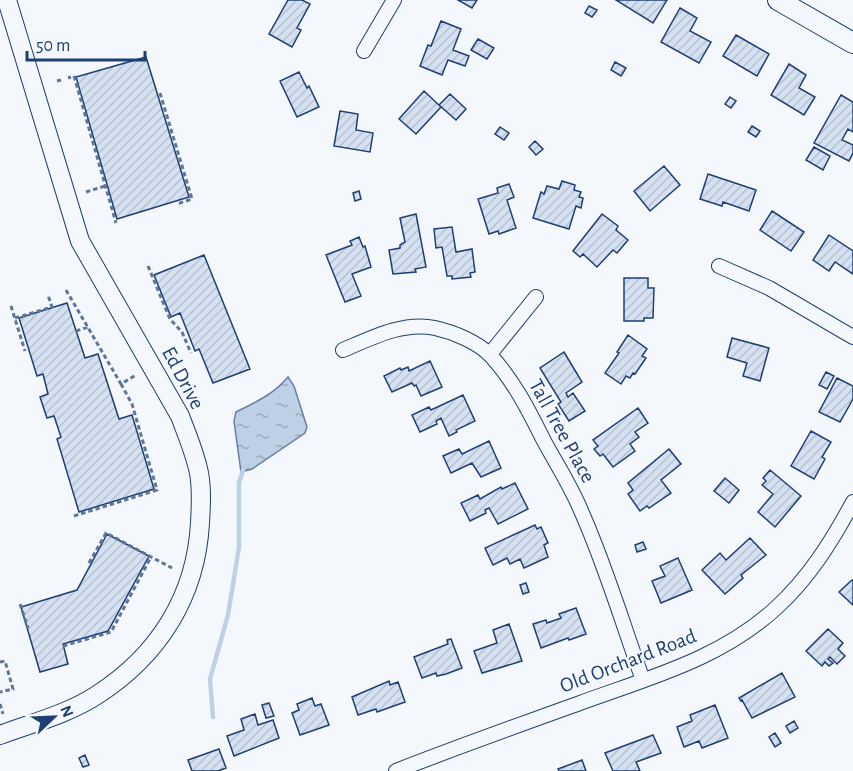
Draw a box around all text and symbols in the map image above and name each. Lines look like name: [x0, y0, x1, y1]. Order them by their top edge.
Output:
scale bar: [27, 24, 146, 62]
text: 50 m: [36, 37, 70, 55]
street label: Ed Drive: [158, 343, 208, 413]
street label: Tall Tree Place: [525, 376, 599, 486]
street label: Old Orchard Road: [557, 625, 699, 697]
north arrow: [24, 687, 84, 747]
text: N: [57, 703, 76, 720]

